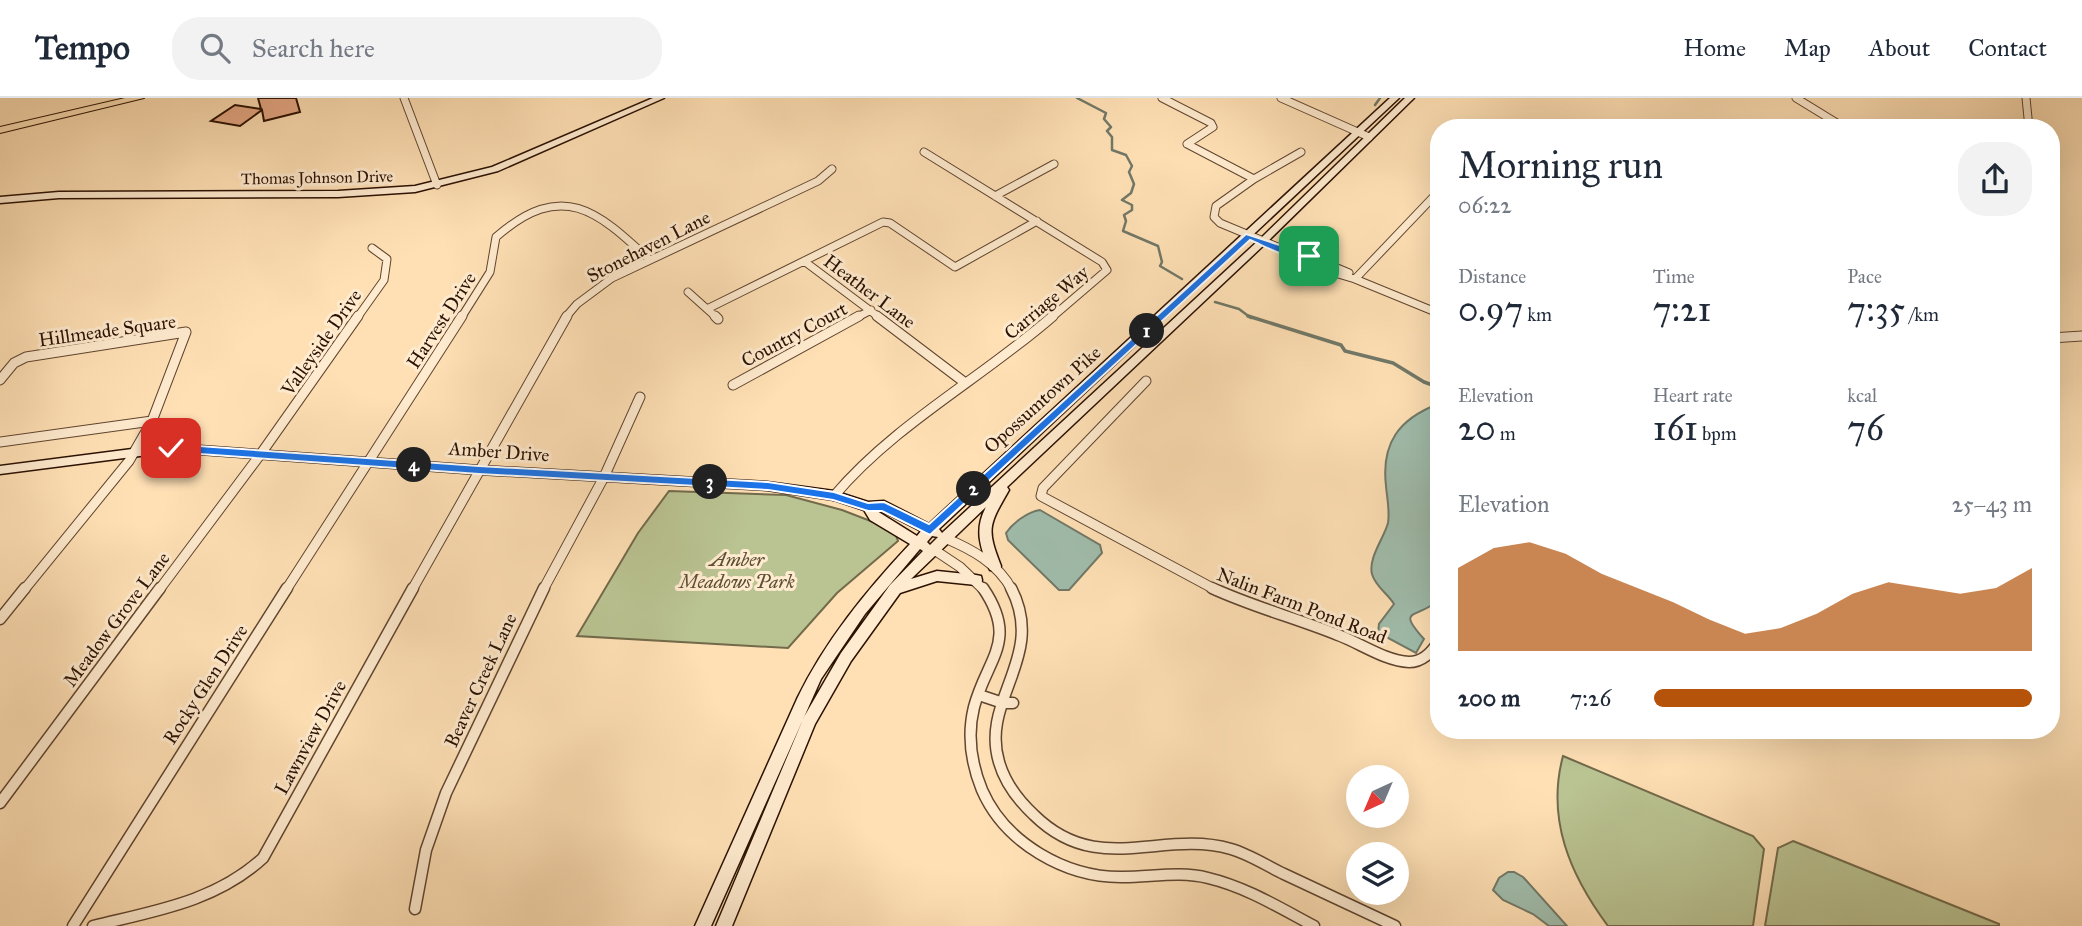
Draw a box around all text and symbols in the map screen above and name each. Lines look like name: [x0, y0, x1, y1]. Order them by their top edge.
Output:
search box: [172, 17, 662, 80]
text: Tempo: [35, 28, 130, 68]
icon: search: [196, 29, 234, 67]
text: Search here: [252, 32, 375, 64]
text: Home: [1683, 33, 1746, 63]
text: Map: [1784, 33, 1831, 63]
text: About: [1869, 33, 1930, 63]
text: Contact: [1968, 33, 2047, 63]
text: Morning run: [1458, 142, 1663, 188]
button: share: [1958, 142, 2032, 216]
street label: Thomas Johnson Drive: [241, 167, 394, 189]
text: 06:22: [1458, 191, 1512, 219]
street label: Stonehaven Lane: [583, 205, 714, 287]
pin: [1279, 226, 1339, 286]
icon: arrive: [1290, 237, 1328, 275]
street label: Heather Lane: [819, 249, 920, 333]
street label: Carriage Way: [999, 260, 1095, 345]
text: Distance: [1458, 265, 1526, 288]
text: Time: [1653, 265, 1695, 288]
text: Pace: [1847, 265, 1882, 288]
street label: Harvest Drive: [402, 268, 481, 373]
street label: Valleyside Drive: [276, 285, 367, 401]
text: 0.97: [1458, 288, 1523, 331]
text: 7:21: [1653, 288, 1711, 331]
text: 7:35: [1847, 288, 1905, 331]
street label: Country Court: [737, 297, 851, 372]
text: km: [1523, 303, 1552, 326]
text: /km: [1905, 303, 1939, 326]
street label: Hillmeade Square: [37, 309, 177, 353]
pin: 1: [1130, 314, 1164, 348]
text: 1: [1143, 319, 1150, 342]
street label: Opossumtown Pike: [979, 341, 1106, 458]
text: Elevation: [1458, 384, 1533, 407]
text: Heart rate: [1653, 384, 1733, 407]
text: kcal: [1847, 384, 1877, 407]
text: 20: [1458, 407, 1496, 450]
text: 161: [1653, 407, 1698, 450]
text: 76: [1847, 407, 1884, 450]
pin: [141, 418, 201, 478]
text: m: [1496, 422, 1516, 445]
text: bpm: [1698, 422, 1737, 445]
icon: check: [152, 429, 190, 467]
street label: Amber Drive: [447, 436, 550, 466]
pin: 4: [396, 448, 432, 482]
text: 4: [408, 453, 419, 476]
pin: 3: [692, 464, 728, 500]
text: 3: [706, 470, 713, 493]
pin: 2: [956, 472, 992, 506]
text: 2: [969, 477, 978, 500]
text: Elevation: [1458, 490, 1549, 518]
text: 25–43 m: [1952, 490, 2032, 518]
street label: Meadow Grove Lane: [58, 547, 175, 691]
park label: Amber Meadows Park: [677, 548, 795, 593]
street label: Nalin Farm Pond Road: [1214, 562, 1390, 649]
street label: Beaver Creek Lane: [439, 609, 522, 751]
street label: Rocky Glen Drive: [158, 620, 253, 748]
street label: Lawnview Drive: [270, 676, 351, 798]
text: 200 m: [1458, 684, 1520, 712]
text: 7:26: [1570, 684, 1611, 712]
north arrow: [1346, 765, 1409, 828]
map controls: [1346, 765, 1409, 905]
button: layers: [1346, 842, 1409, 905]

